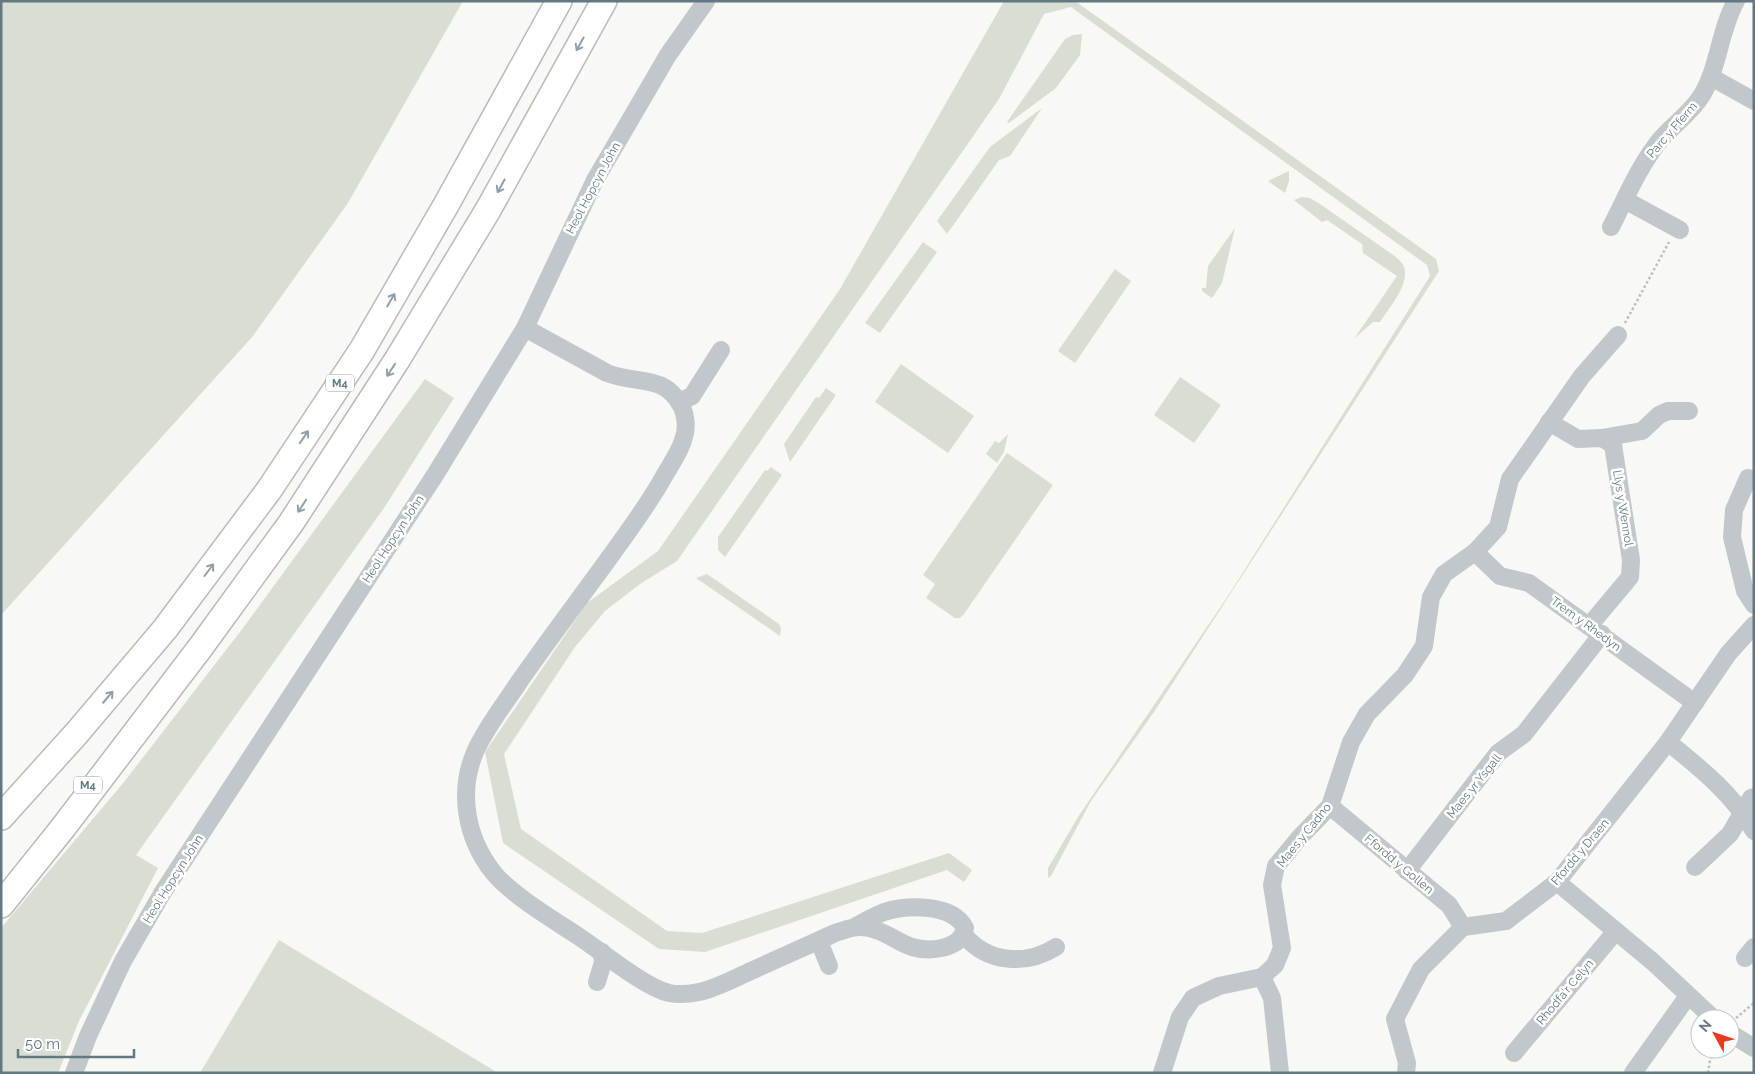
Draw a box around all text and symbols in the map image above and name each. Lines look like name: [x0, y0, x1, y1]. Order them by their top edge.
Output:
one-way arrow: [575, 36, 584, 51]
street label: Parc y Fferm: [1644, 99, 1700, 161]
street label: Heol Hopcyn John: [563, 140, 623, 236]
one-way arrow: [496, 178, 506, 193]
one-way arrow: [386, 294, 396, 308]
one-way arrow: [385, 363, 395, 377]
road number: M4: [326, 374, 354, 392]
one-way arrow: [299, 431, 309, 445]
street label: Llys y Wennol: [1610, 469, 1636, 548]
street label: Heol Hopcyn John: [359, 493, 427, 585]
one-way arrow: [296, 499, 306, 513]
one-way arrow: [204, 564, 215, 577]
street label: Trem y Rhedyn: [1548, 594, 1624, 654]
one-way arrow: [102, 690, 114, 703]
street label: Maes yr Ysgall: [1444, 750, 1505, 821]
road number: M4: [74, 776, 102, 794]
street label: Maes y Cadno: [1274, 800, 1334, 870]
street label: Ffordd y Draen: [1548, 816, 1612, 888]
street label: Ffordd y Gollen: [1362, 831, 1436, 897]
street label: Heol Hopcyn John: [140, 832, 206, 926]
street label: Rhodfa'r Celyn: [1534, 957, 1596, 1027]
north arrow: [1690, 1009, 1740, 1059]
text: N: [1695, 1016, 1715, 1035]
scale bar: [18, 1026, 134, 1058]
text: 50 m: [25, 1035, 60, 1053]

